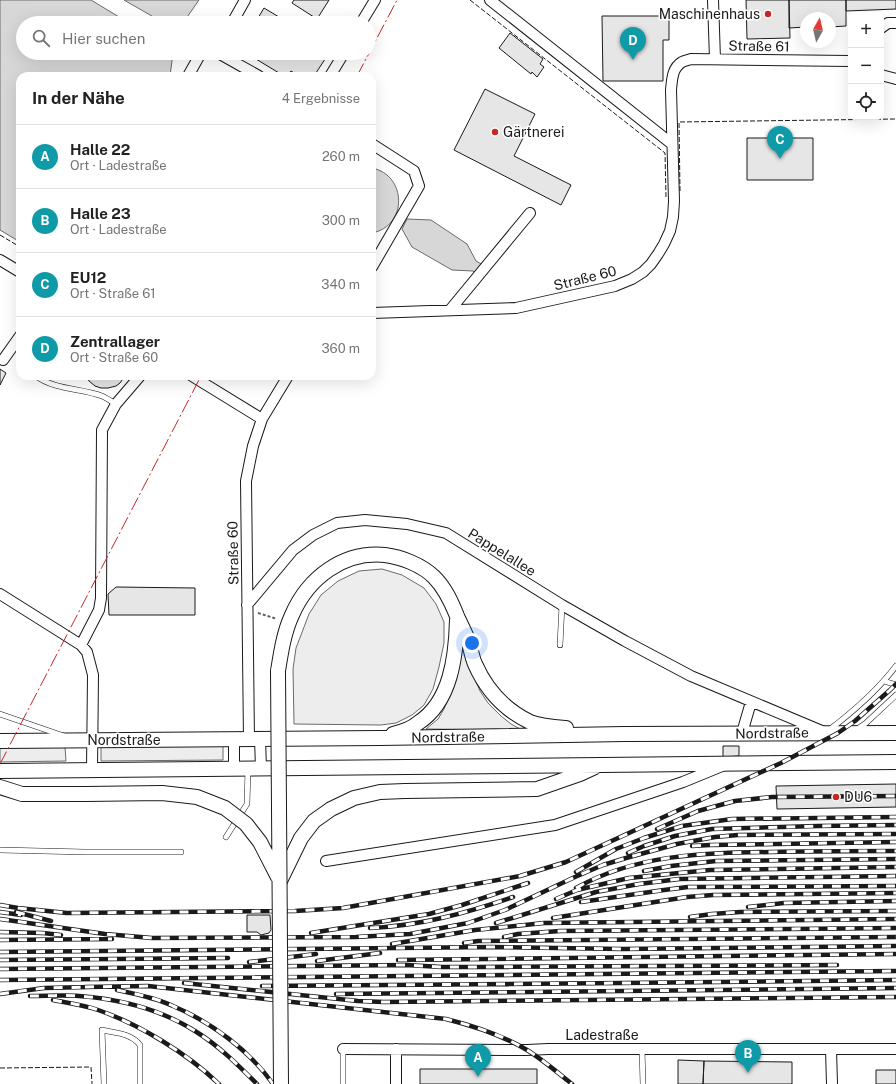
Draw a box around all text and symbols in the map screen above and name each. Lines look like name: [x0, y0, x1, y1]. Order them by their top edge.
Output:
place label: Maschinenhaus: [659, 6, 760, 22]
marker: Maschinenhaus: [763, 9, 773, 19]
north arrow: [800, 12, 836, 48]
map controls: [848, 12, 884, 120]
button: +: [848, 12, 884, 48]
search box: [16, 16, 376, 60]
icon: search: [30, 27, 52, 49]
pin: D: [620, 27, 646, 60]
text: Hier suchen: [62, 30, 145, 47]
street label: Straße 61: [728, 37, 790, 55]
button: −: [848, 48, 884, 84]
button: locate: [848, 84, 884, 120]
text: In der Nähe: [32, 88, 125, 108]
text: 4 Ergebnisse: [282, 91, 360, 106]
place label: Gärtnerei: [503, 124, 564, 140]
pin: C: [767, 126, 793, 159]
marker: Gärtnerei: [490, 127, 500, 137]
text: Halle 22: [70, 141, 130, 158]
text: A: [40, 149, 50, 164]
text: 260 m: [322, 149, 360, 164]
text: Ort · Ladestraße: [70, 158, 167, 173]
text: Halle 23: [70, 205, 131, 222]
text: B: [41, 213, 49, 228]
text: 300 m: [322, 213, 360, 228]
text: Ort · Ladestraße: [70, 222, 167, 237]
street label: Straße 60: [552, 262, 618, 294]
text: EU12: [70, 269, 106, 286]
text: C: [40, 277, 50, 292]
text: 340 m: [321, 277, 360, 292]
text: Ort · Straße 61: [70, 286, 156, 301]
text: Zentrallager: [70, 333, 160, 350]
text: D: [40, 341, 50, 356]
text: 360 m: [322, 341, 360, 356]
text: Ort · Straße 60: [70, 350, 158, 365]
street label: Straße 60: [224, 521, 242, 585]
street label: Pappelallee: [465, 525, 539, 579]
your location: [462, 633, 482, 653]
street label: Nordstraße: [735, 724, 809, 742]
street label: Nordstraße: [411, 728, 485, 746]
street label: Nordstraße: [87, 732, 161, 748]
place label: DU6: [844, 789, 873, 805]
marker: DU6: [831, 792, 841, 802]
street label: Ladestraße: [565, 1027, 639, 1043]
pin: B: [735, 1040, 761, 1073]
pin: A: [465, 1044, 491, 1077]

